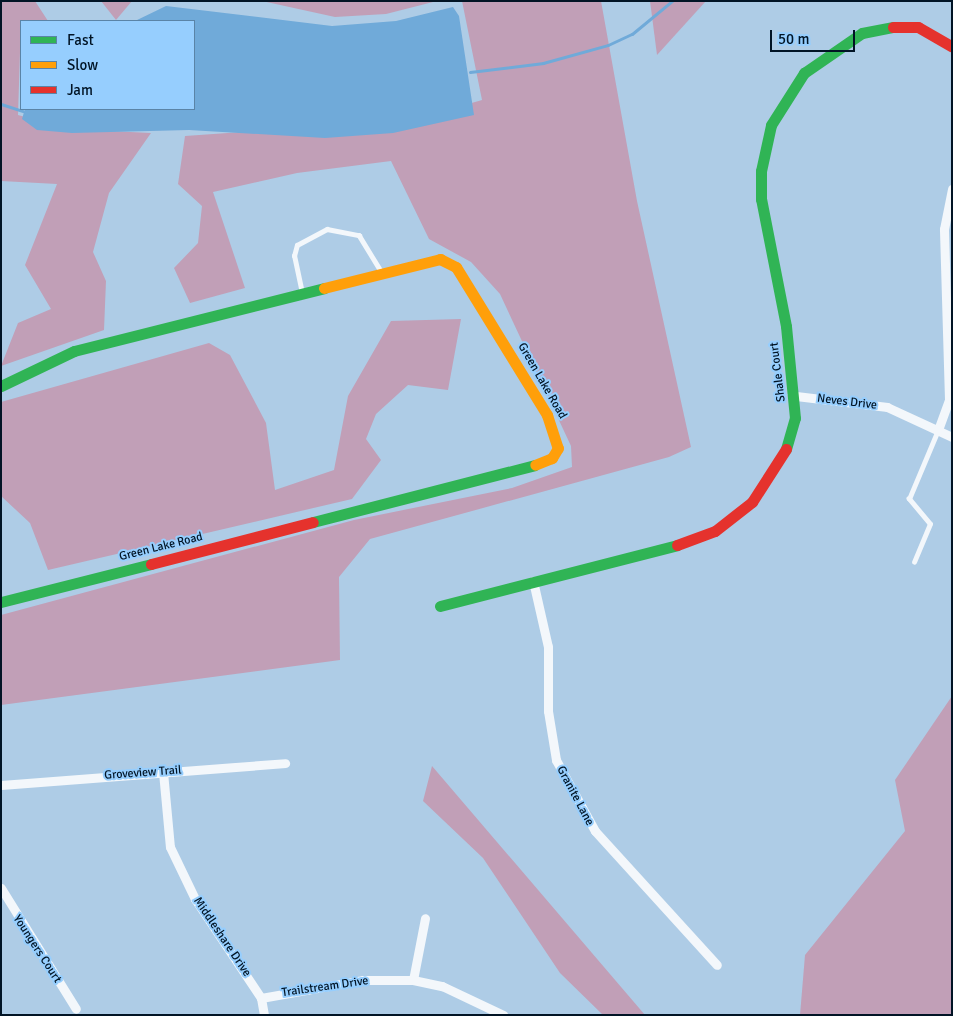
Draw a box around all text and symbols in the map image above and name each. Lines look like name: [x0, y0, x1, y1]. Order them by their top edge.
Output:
legend: [20, 20, 195, 110]
scale bar: [773, 20, 858, 52]
text: 50 m: [778, 30, 809, 48]
text: Fast: [67, 31, 94, 49]
text: Slow: [67, 56, 98, 74]
text: Jam: [67, 81, 93, 99]
street label: Green Lake Road: [514, 340, 570, 422]
street label: Shale Court: [767, 341, 789, 403]
street label: Neves Drive: [816, 391, 878, 413]
street label: Green Lake Road: [118, 530, 204, 564]
street label: Groveview Trail: [104, 763, 182, 783]
street label: Granite Lane: [553, 764, 597, 828]
street label: Middleshare Drive: [190, 895, 254, 979]
street label: Youngers Court: [10, 912, 64, 986]
street label: Trailstream Drive: [281, 974, 369, 1000]

